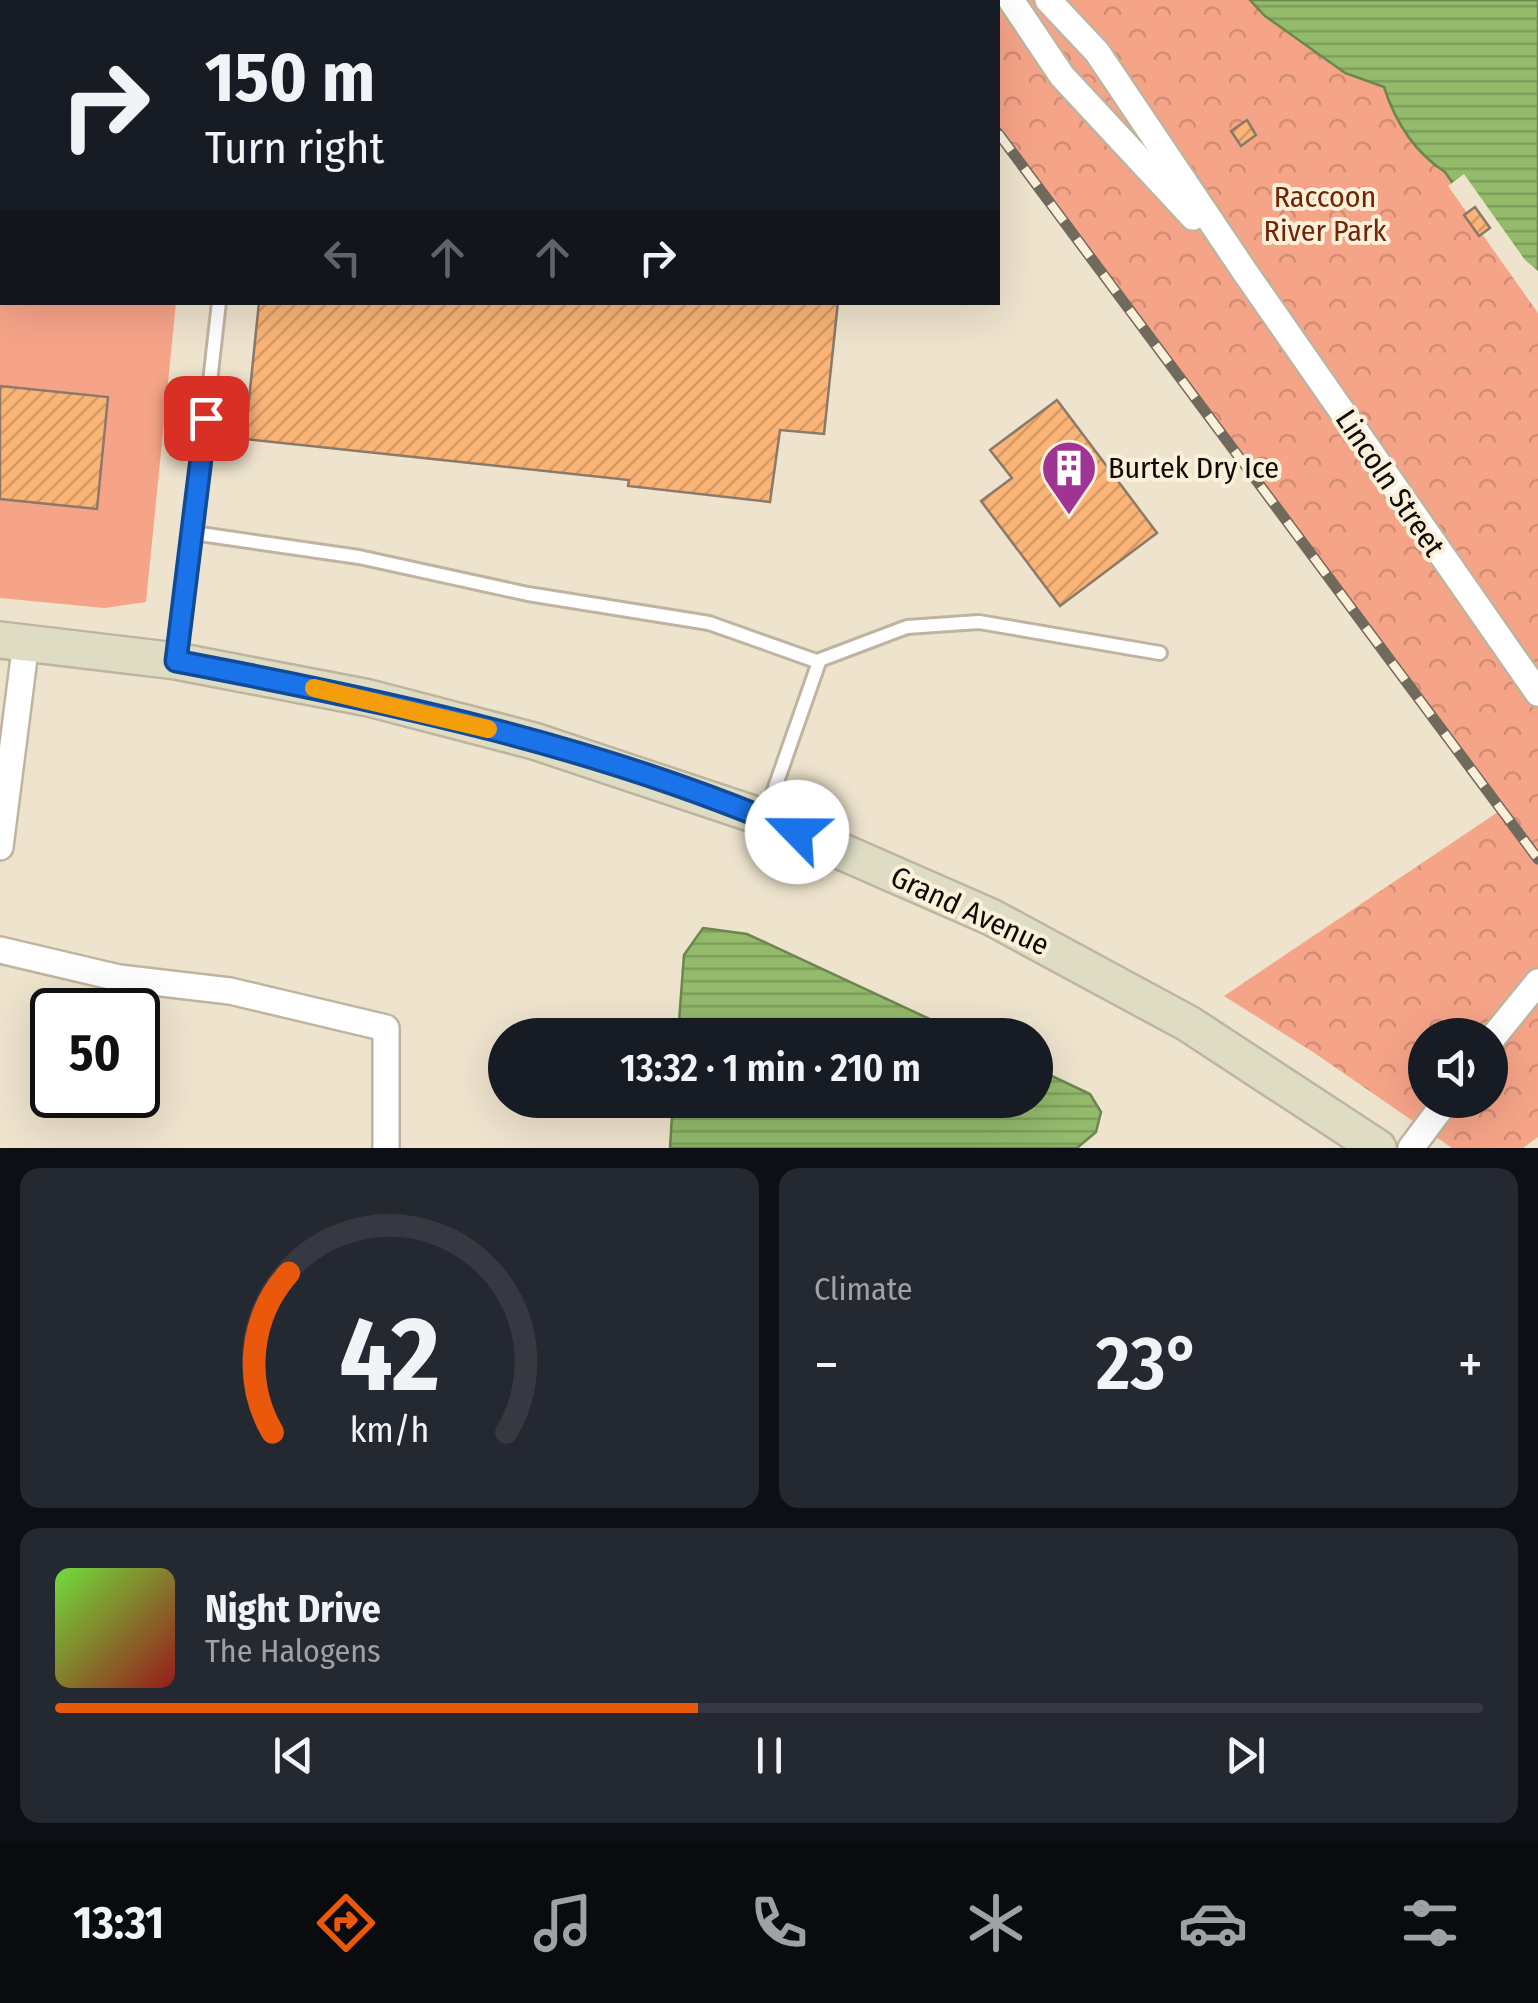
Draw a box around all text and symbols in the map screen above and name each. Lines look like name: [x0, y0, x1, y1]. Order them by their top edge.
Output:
text: 150 m: [205, 36, 375, 120]
icon: right: [40, 40, 170, 170]
text: Turn right: [205, 121, 384, 175]
park label: Raccoon River Park: [1264, 179, 1386, 249]
icon: left: [315, 230, 370, 285]
icon: ahead: [420, 230, 475, 285]
icon: ahead: [525, 230, 580, 285]
icon: right: [630, 230, 685, 285]
pin: [164, 376, 249, 461]
icon: arrive: [179, 391, 234, 446]
street label: Lincoln Street: [1328, 403, 1452, 563]
building icon: Burtek Dry Ice: [1039, 438, 1099, 517]
place label: Burtek Dry Ice: [1108, 450, 1279, 486]
position arrow: [745, 780, 849, 884]
street label: Grand Avenue: [885, 859, 1055, 963]
speed limit sign: 50: [30, 988, 160, 1118]
map controls: [1408, 1018, 1508, 1118]
button: sound: [1408, 1018, 1508, 1118]
text: 13:32 · 1 min · 210 m: [620, 1045, 921, 1091]
text: Climate: [814, 1270, 913, 1308]
text: 42: [339, 1293, 440, 1418]
text: 23°: [1096, 1319, 1201, 1409]
text: −: [814, 1332, 839, 1398]
text: +: [1458, 1332, 1483, 1398]
text: km/h: [350, 1409, 429, 1451]
text: Night Drive: [205, 1586, 381, 1632]
text: The Halogens: [205, 1632, 381, 1670]
icon: previous: [266, 1728, 321, 1783]
icon: pause: [742, 1728, 797, 1783]
icon: next: [1218, 1728, 1273, 1783]
icon: directions: [311, 1888, 381, 1958]
icon: music: [528, 1888, 598, 1958]
icon: phone: [744, 1888, 814, 1958]
icon: climate: [961, 1888, 1031, 1958]
icon: car: [1178, 1888, 1248, 1958]
icon: filters: [1395, 1888, 1465, 1958]
text: 13:31: [73, 1896, 164, 1950]

